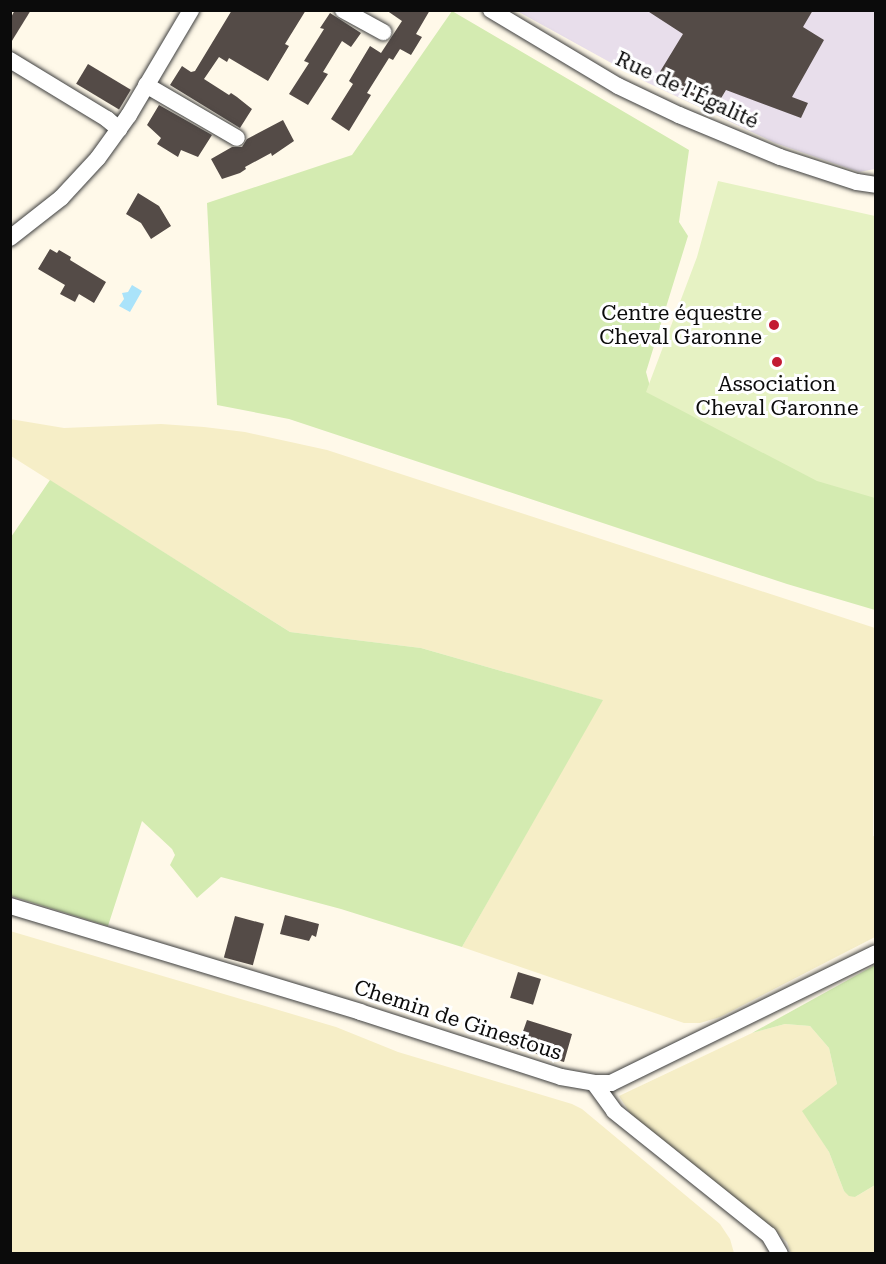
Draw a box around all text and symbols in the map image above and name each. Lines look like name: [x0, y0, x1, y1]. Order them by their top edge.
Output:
street label: Rue de l'Égalité: [612, 46, 762, 134]
place label: Centre équestre Cheval Garonne: [599, 300, 762, 350]
marker: Centre équestre Cheval Garonne: [767, 318, 781, 332]
marker: Association Cheval Garonne: [770, 355, 784, 369]
place label: Association Cheval Garonne: [696, 371, 858, 421]
street label: Chemin de Ginestous: [351, 975, 565, 1065]

